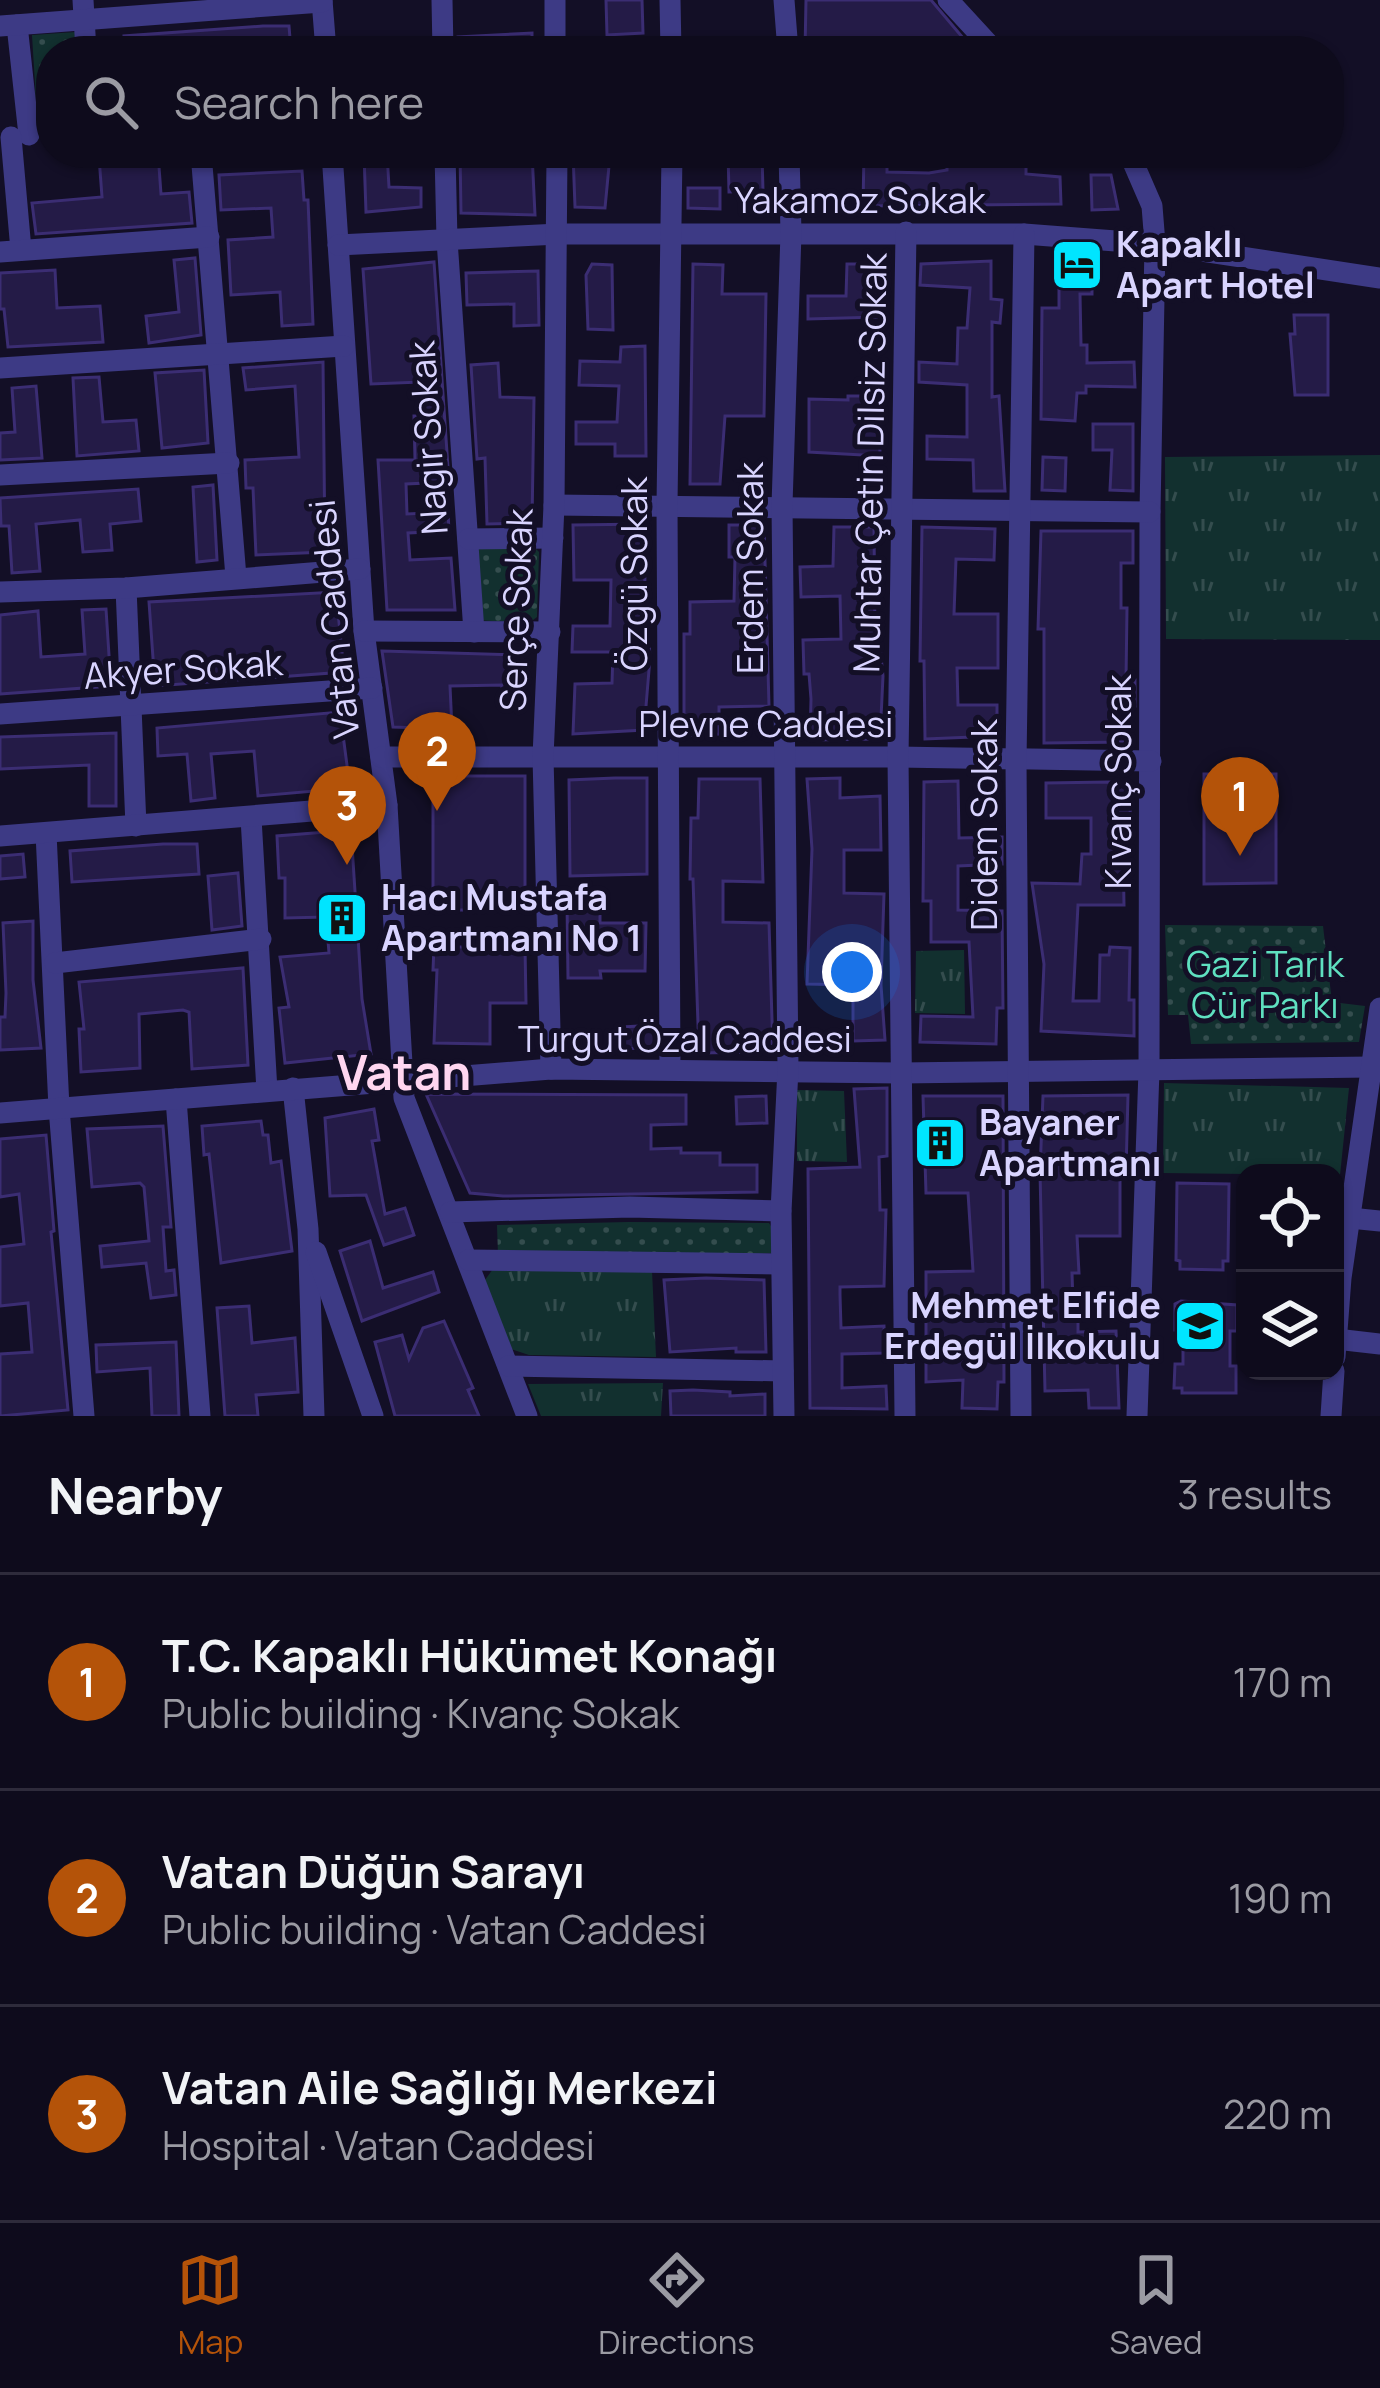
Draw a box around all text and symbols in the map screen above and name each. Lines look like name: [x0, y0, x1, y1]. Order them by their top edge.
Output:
search box: [36, 36, 1344, 168]
icon: search: [78, 69, 144, 135]
text: Search here: [174, 71, 424, 133]
street label: Yakamoz Sokak: [734, 175, 987, 224]
place label: Kapaklı Apart Hotel: [1116, 219, 1315, 309]
hotel icon: Kapaklı Apart Hotel: [1049, 237, 1105, 293]
street label: Muhtar Çetin Dilsiz Sokak: [841, 252, 898, 673]
street label: Nagir Sokak: [396, 339, 459, 536]
street label: Erdem Sokak: [725, 461, 774, 674]
street label: Özgü Sokak: [609, 476, 658, 671]
street label: Vatan Caddesi: [297, 497, 370, 741]
street label: Serçe Sokak: [487, 507, 544, 712]
street label: Akyer Sokak: [82, 637, 285, 700]
street label: Kıvanç Sokak: [1093, 674, 1142, 889]
street label: Plevne Caddesi: [638, 699, 894, 748]
pin: 2: [398, 712, 476, 811]
street label: Didem Sokak: [959, 718, 1008, 931]
pin: 1: [1201, 757, 1279, 856]
pin: 3: [308, 766, 386, 865]
place label: Hacı Mustafa Apartmanı No 1: [381, 872, 642, 962]
building icon: Hacı Mustafa Apartmanı No 1: [314, 890, 370, 946]
park label: Gazi Tarık Cür Parkı: [1186, 939, 1345, 1029]
your location: [822, 942, 882, 1002]
street label: Turgut Özal Caddesi: [518, 1014, 852, 1063]
district label: Vatan: [337, 1039, 471, 1104]
place label: Bayaner Apartmanı: [979, 1097, 1162, 1187]
building icon: Bayaner Apartmanı: [912, 1115, 968, 1171]
map controls: [1236, 1164, 1344, 1380]
button: locate: [1236, 1164, 1344, 1272]
button: layers: [1236, 1272, 1344, 1380]
place label: Mehmet Elfide Erdegül İlkokulu: [884, 1280, 1161, 1370]
school or university icon: Mehmet Elfide Erdegül İlkokulu: [1172, 1298, 1228, 1354]
text: Nearby: [48, 1460, 223, 1529]
text: 3 results: [1177, 1467, 1332, 1521]
text: T.C. Kapaklı Hükümet Konağı: [162, 1624, 777, 1686]
text: 1: [78, 1655, 96, 1709]
text: 170 m: [1233, 1655, 1332, 1709]
text: Public building · Kıvanç Sokak: [162, 1686, 679, 1740]
text: Vatan Düğün Sarayı: [162, 1840, 585, 1902]
text: 2: [75, 1871, 99, 1925]
text: 190 m: [1228, 1871, 1332, 1925]
text: Public building · Vatan Caddesi: [162, 1902, 707, 1956]
text: Vatan Aile Sağlığı Merkezi: [162, 2056, 718, 2118]
text: 3: [76, 2087, 98, 2141]
text: 220 m: [1223, 2087, 1332, 2141]
text: Hospital · Vatan Caddesi: [162, 2118, 595, 2172]
tab: Map: [177, 2247, 243, 2364]
tab: Directions: [598, 2247, 755, 2364]
tab: Saved: [1110, 2247, 1203, 2364]

